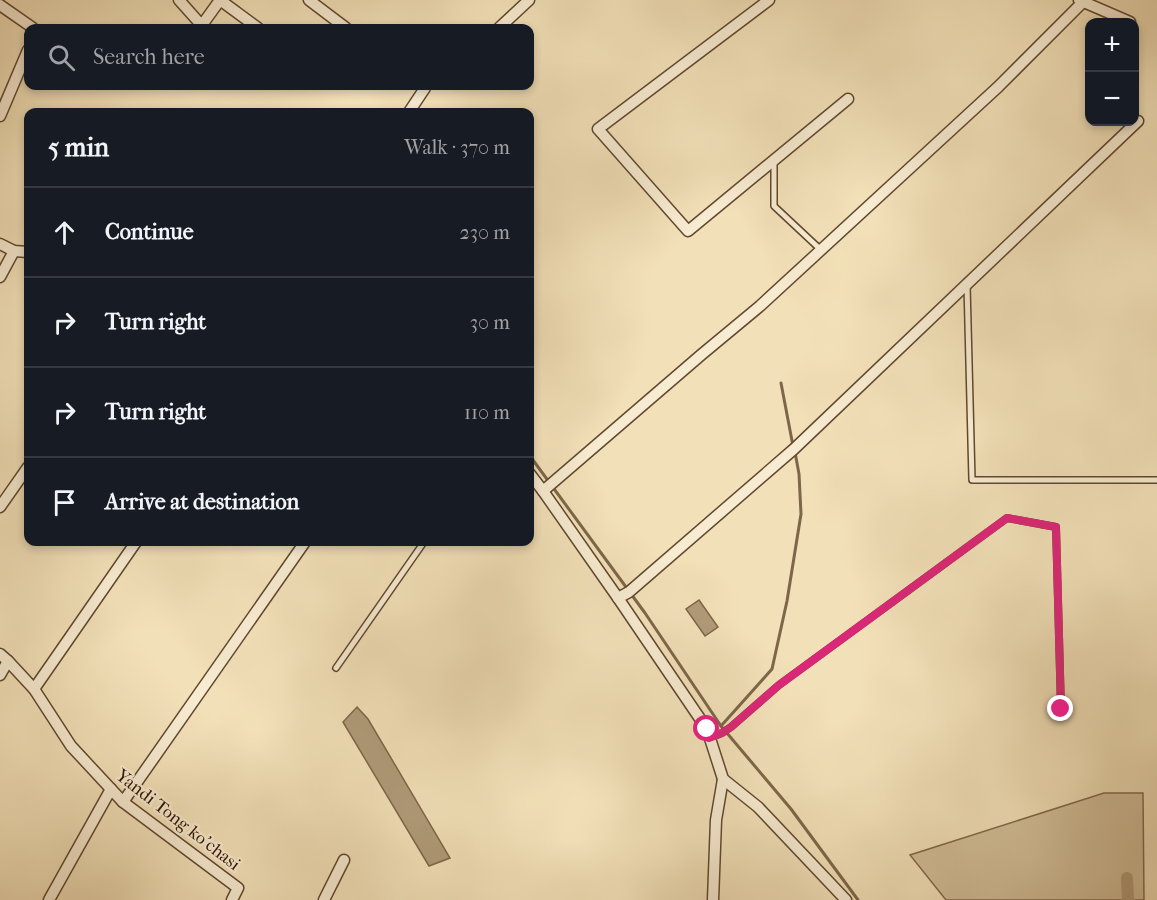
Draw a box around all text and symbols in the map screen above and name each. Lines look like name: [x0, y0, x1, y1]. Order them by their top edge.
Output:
map controls: [1085, 18, 1139, 126]
button: +: [1085, 18, 1139, 72]
search box: [24, 24, 534, 90]
icon: search: [45, 41, 78, 74]
text: Search here: [93, 44, 205, 70]
button: −: [1085, 72, 1139, 126]
text: 5 min: [48, 132, 109, 163]
text: Walk · 370 m: [404, 136, 510, 159]
icon: ahead: [48, 216, 81, 249]
text: Continue: [105, 219, 194, 245]
text: 230 m: [460, 221, 510, 244]
icon: right: [48, 306, 81, 339]
text: Turn right: [105, 309, 206, 335]
text: 30 m: [470, 311, 510, 334]
icon: right: [48, 396, 81, 429]
text: Turn right: [105, 399, 206, 425]
text: 110 m: [464, 401, 510, 424]
icon: arrive: [48, 486, 81, 519]
text: Arrive at destination: [105, 489, 299, 515]
route end: [1047, 695, 1073, 721]
route start: [693, 715, 719, 741]
street label: Yandi Tong ko'chasi: [111, 764, 245, 875]

